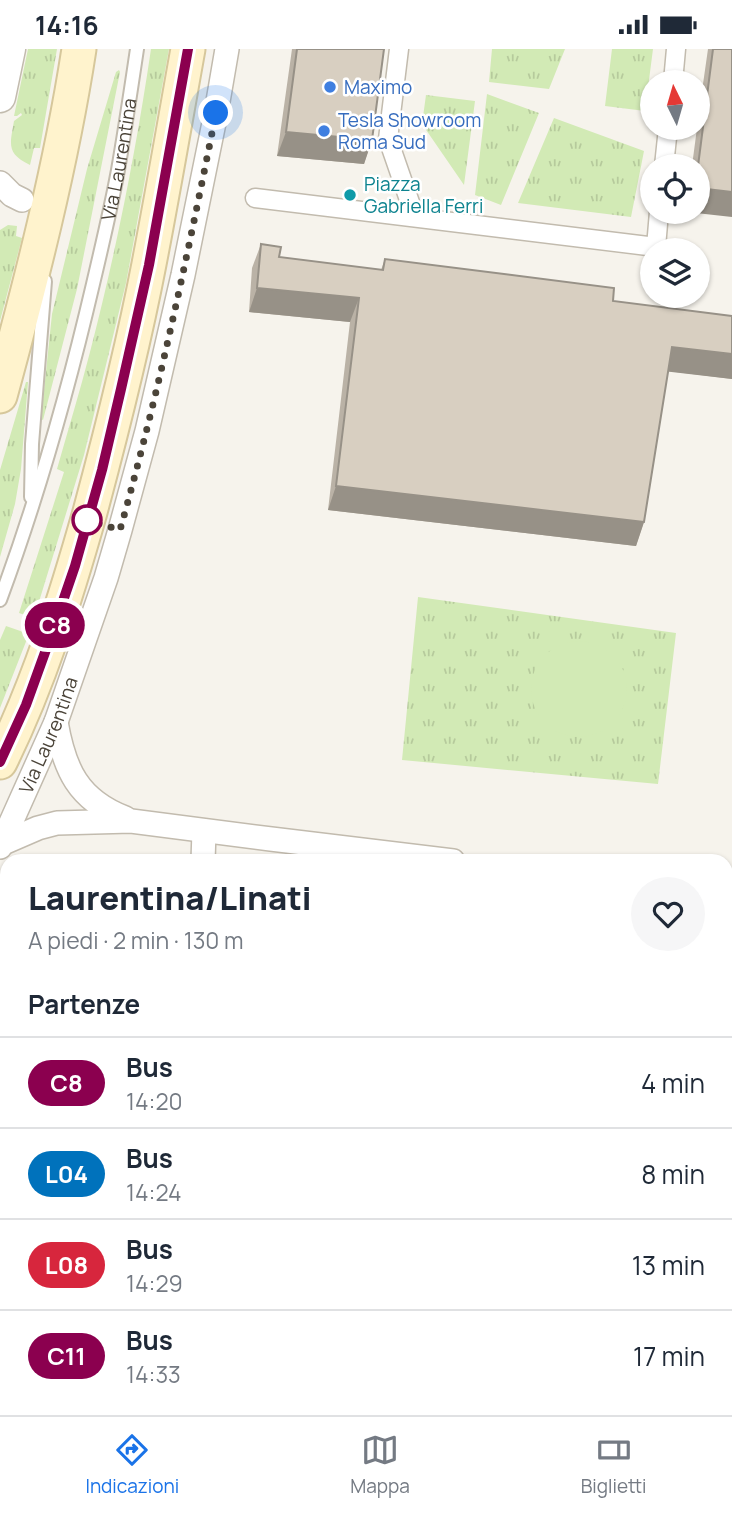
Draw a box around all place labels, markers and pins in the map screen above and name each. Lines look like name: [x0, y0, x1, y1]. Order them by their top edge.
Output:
place label: Maximo: [344, 74, 412, 100]
marker: Maximo: [322, 79, 338, 95]
place label: Tesla Showroom Roma Sud: [338, 107, 481, 155]
marker: Tesla Showroom Roma Sud: [316, 123, 332, 139]
place label: Piazza Gabriella Ferri: [364, 171, 483, 219]
marker: Piazza Gabriella Ferri: [342, 187, 358, 203]
unlabelled marker: [72, 505, 102, 535]

